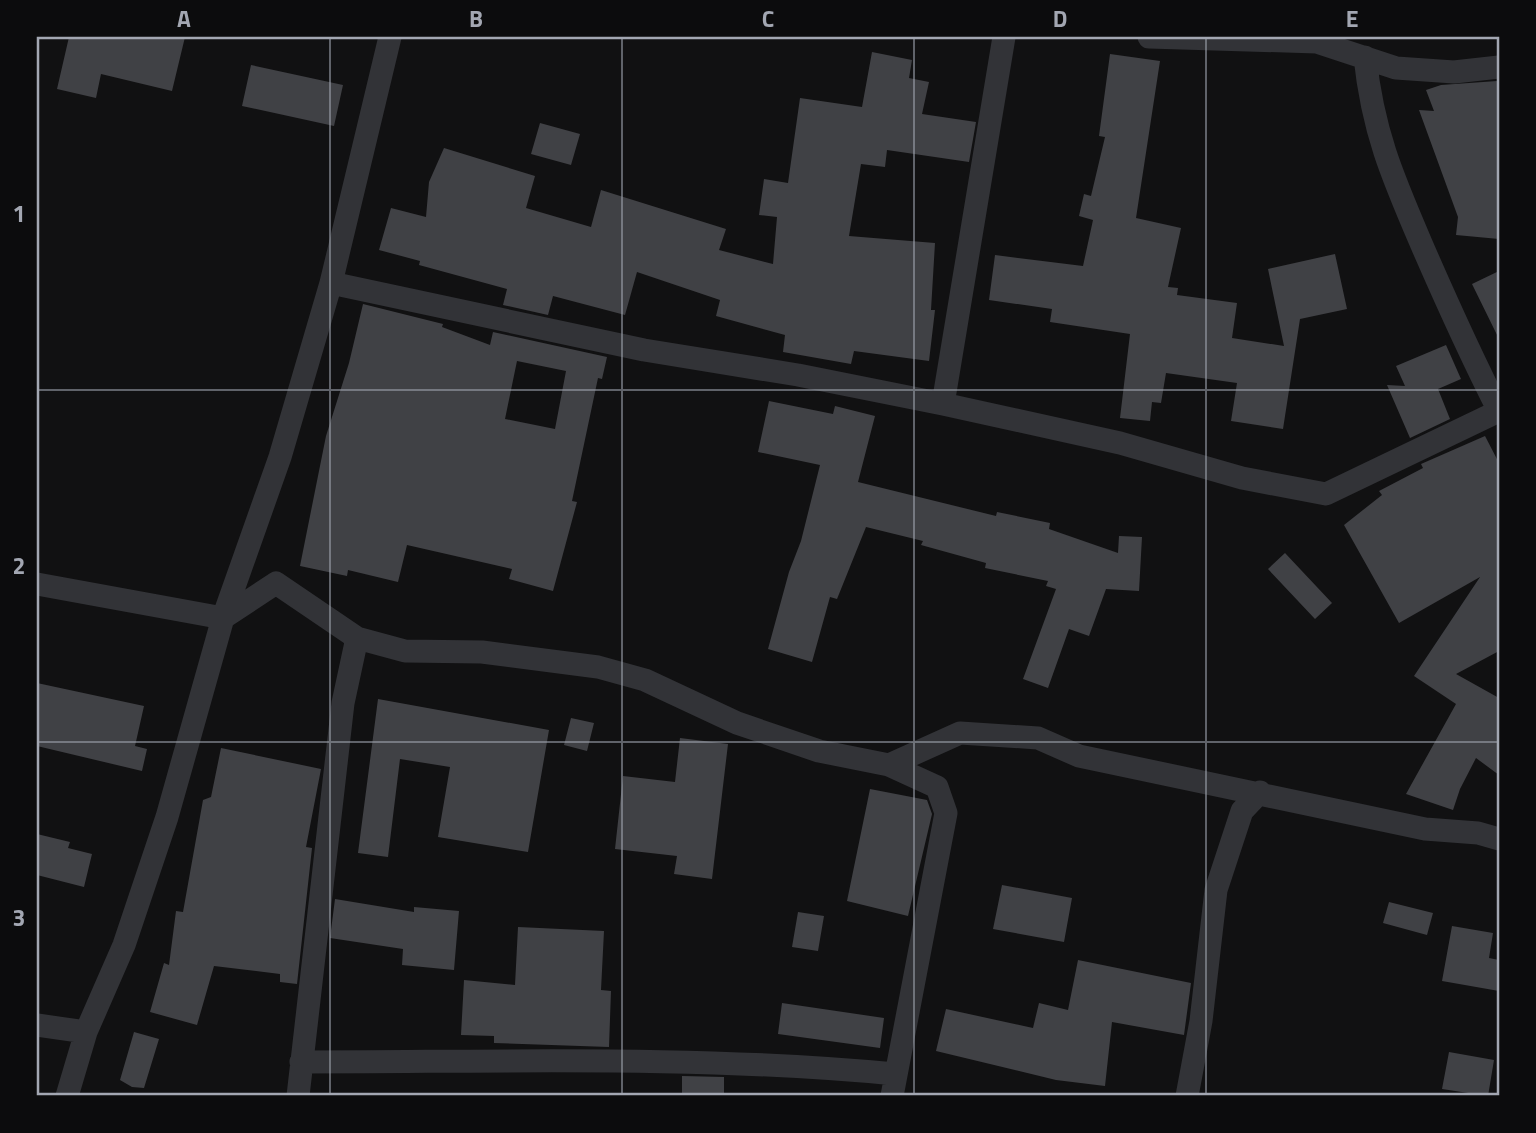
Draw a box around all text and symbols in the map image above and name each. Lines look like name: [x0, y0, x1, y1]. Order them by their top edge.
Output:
text: A: [177, 1, 191, 36]
text: B: [469, 1, 483, 36]
text: C: [762, 1, 774, 36]
text: D: [1053, 1, 1067, 36]
text: E: [1346, 1, 1358, 36]
text: 1: [13, 196, 25, 231]
text: 2: [13, 548, 25, 583]
text: 3: [13, 900, 25, 935]

